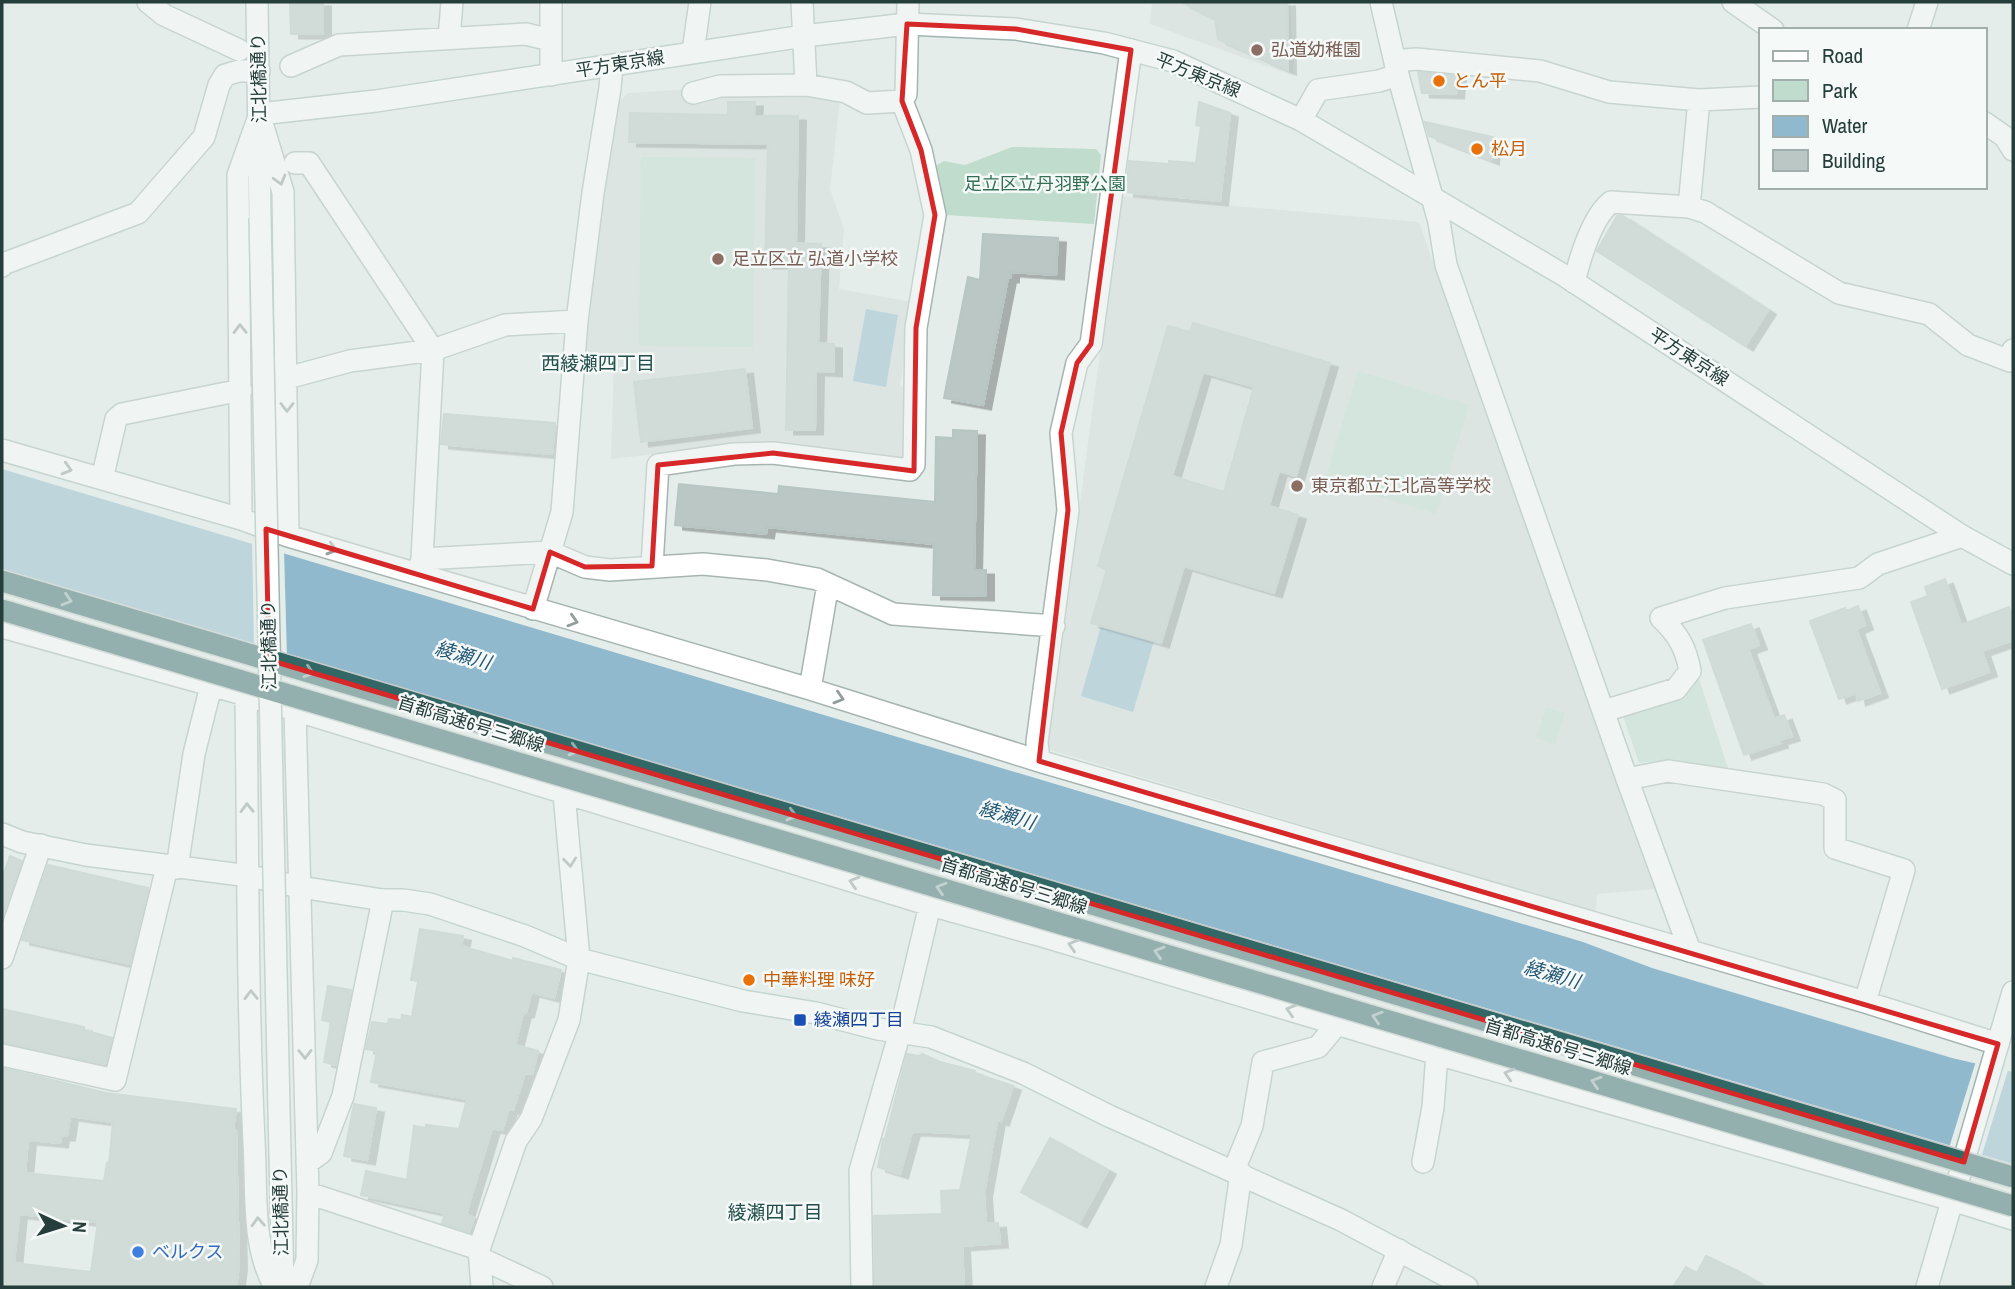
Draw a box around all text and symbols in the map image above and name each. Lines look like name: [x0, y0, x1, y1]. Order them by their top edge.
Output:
legend: [1759, 28, 1987, 189]
street label: 江北橋通り: [245, 33, 272, 123]
place label: 弘道幼稚園: [1271, 37, 1361, 62]
text: Road: [1822, 41, 1863, 70]
marker: 弘道幼稚園: [1249, 42, 1265, 58]
street label: 平方東京線: [574, 44, 666, 83]
street label: 平方東京線: [1152, 46, 1245, 103]
place label: とん平: [1453, 68, 1507, 93]
marker: とん平: [1431, 73, 1447, 89]
text: Park: [1822, 76, 1858, 105]
text: Water: [1822, 111, 1868, 140]
place label: 松月: [1491, 136, 1527, 161]
marker: 松月: [1469, 141, 1485, 157]
text: Building: [1822, 146, 1886, 175]
park label: 足立区立丹羽野公園: [964, 171, 1126, 196]
one-way arrow: [271, 173, 286, 185]
place label: 足立区立 弘道小学校: [732, 246, 898, 271]
marker: 足立区立 弘道小学校: [710, 251, 726, 267]
street label: 平方東京線: [1645, 322, 1734, 392]
one-way arrow: [233, 323, 248, 334]
district label: 西綾瀬四丁目: [541, 350, 655, 376]
one-way arrow: [279, 402, 295, 412]
one-way arrow: [61, 460, 73, 475]
place label: 東京都立江北高等学校: [1311, 473, 1491, 498]
marker: 東京都立江北高等学校: [1289, 478, 1305, 494]
one-way arrow: [325, 541, 337, 556]
one-way arrow: [61, 592, 73, 607]
street label: 江北橋通り: [255, 600, 282, 690]
one-way arrow: [567, 612, 579, 627]
water label: 綾瀬川: [432, 635, 496, 676]
one-way arrow: [303, 663, 315, 678]
street label: 首都高速6号三郷線: [395, 689, 548, 758]
one-way arrow: [832, 690, 844, 705]
one-way arrow: [568, 742, 580, 757]
water label: 綾瀬川: [976, 795, 1040, 836]
one-way arrow: [240, 802, 255, 813]
one-way arrow: [786, 806, 798, 821]
street label: 首都高速6号三郷線: [938, 851, 1091, 920]
one-way arrow: [562, 856, 577, 868]
one-way arrow: [849, 876, 861, 891]
one-way arrow: [936, 881, 948, 896]
one-way arrow: [1067, 938, 1079, 953]
one-way arrow: [1154, 946, 1166, 961]
water label: 綾瀬川: [1521, 954, 1585, 995]
place label: 中華料理 味好: [763, 967, 875, 992]
marker: 中華料理 味好: [741, 972, 757, 988]
one-way arrow: [243, 989, 258, 1000]
one-way arrow: [1286, 1003, 1298, 1018]
place label: 綾瀬四丁目: [814, 1007, 904, 1032]
one-way arrow: [1372, 1011, 1384, 1026]
marker: 綾瀬四丁目: [792, 1012, 808, 1028]
street label: 首都高速6号三郷線: [1482, 1012, 1635, 1081]
one-way arrow: [297, 1048, 312, 1059]
one-way arrow: [1504, 1068, 1516, 1083]
one-way arrow: [1590, 1076, 1602, 1091]
street label: 江北橋通り: [267, 1166, 294, 1256]
north arrow: [28, 1191, 98, 1261]
district label: 綾瀬四丁目: [727, 1199, 823, 1225]
one-way arrow: [251, 1216, 266, 1227]
text: N: [67, 1221, 93, 1234]
place label: ベルクス: [152, 1239, 223, 1264]
marker: ベルクス: [130, 1244, 146, 1260]

